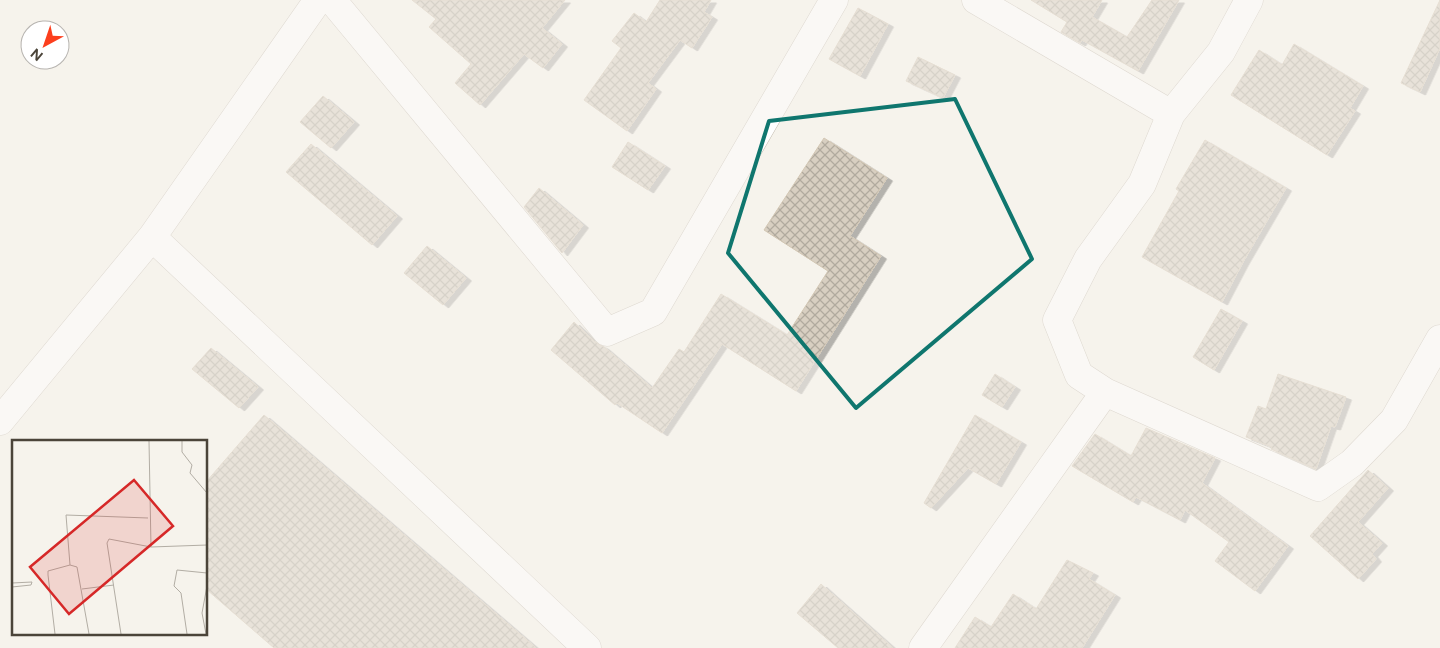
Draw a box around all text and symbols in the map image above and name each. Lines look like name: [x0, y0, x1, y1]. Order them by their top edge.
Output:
north arrow: [20, 20, 70, 70]
text: N: [27, 45, 47, 65]
inset map: [12, 440, 208, 636]

